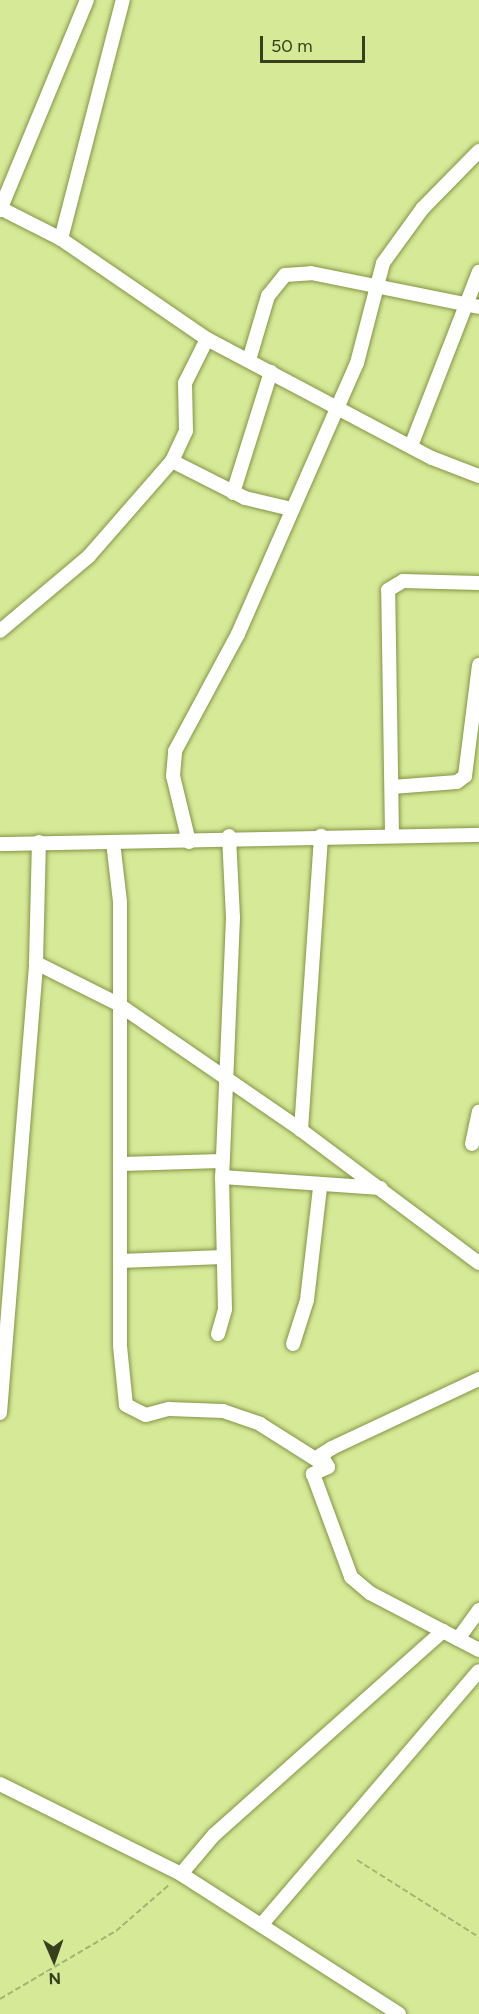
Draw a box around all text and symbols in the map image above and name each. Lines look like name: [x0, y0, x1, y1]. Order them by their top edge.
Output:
scale bar: [263, 24, 368, 62]
text: 50 m: [271, 35, 313, 57]
north arrow: [24, 1930, 84, 1990]
text: N: [48, 1969, 61, 1988]

